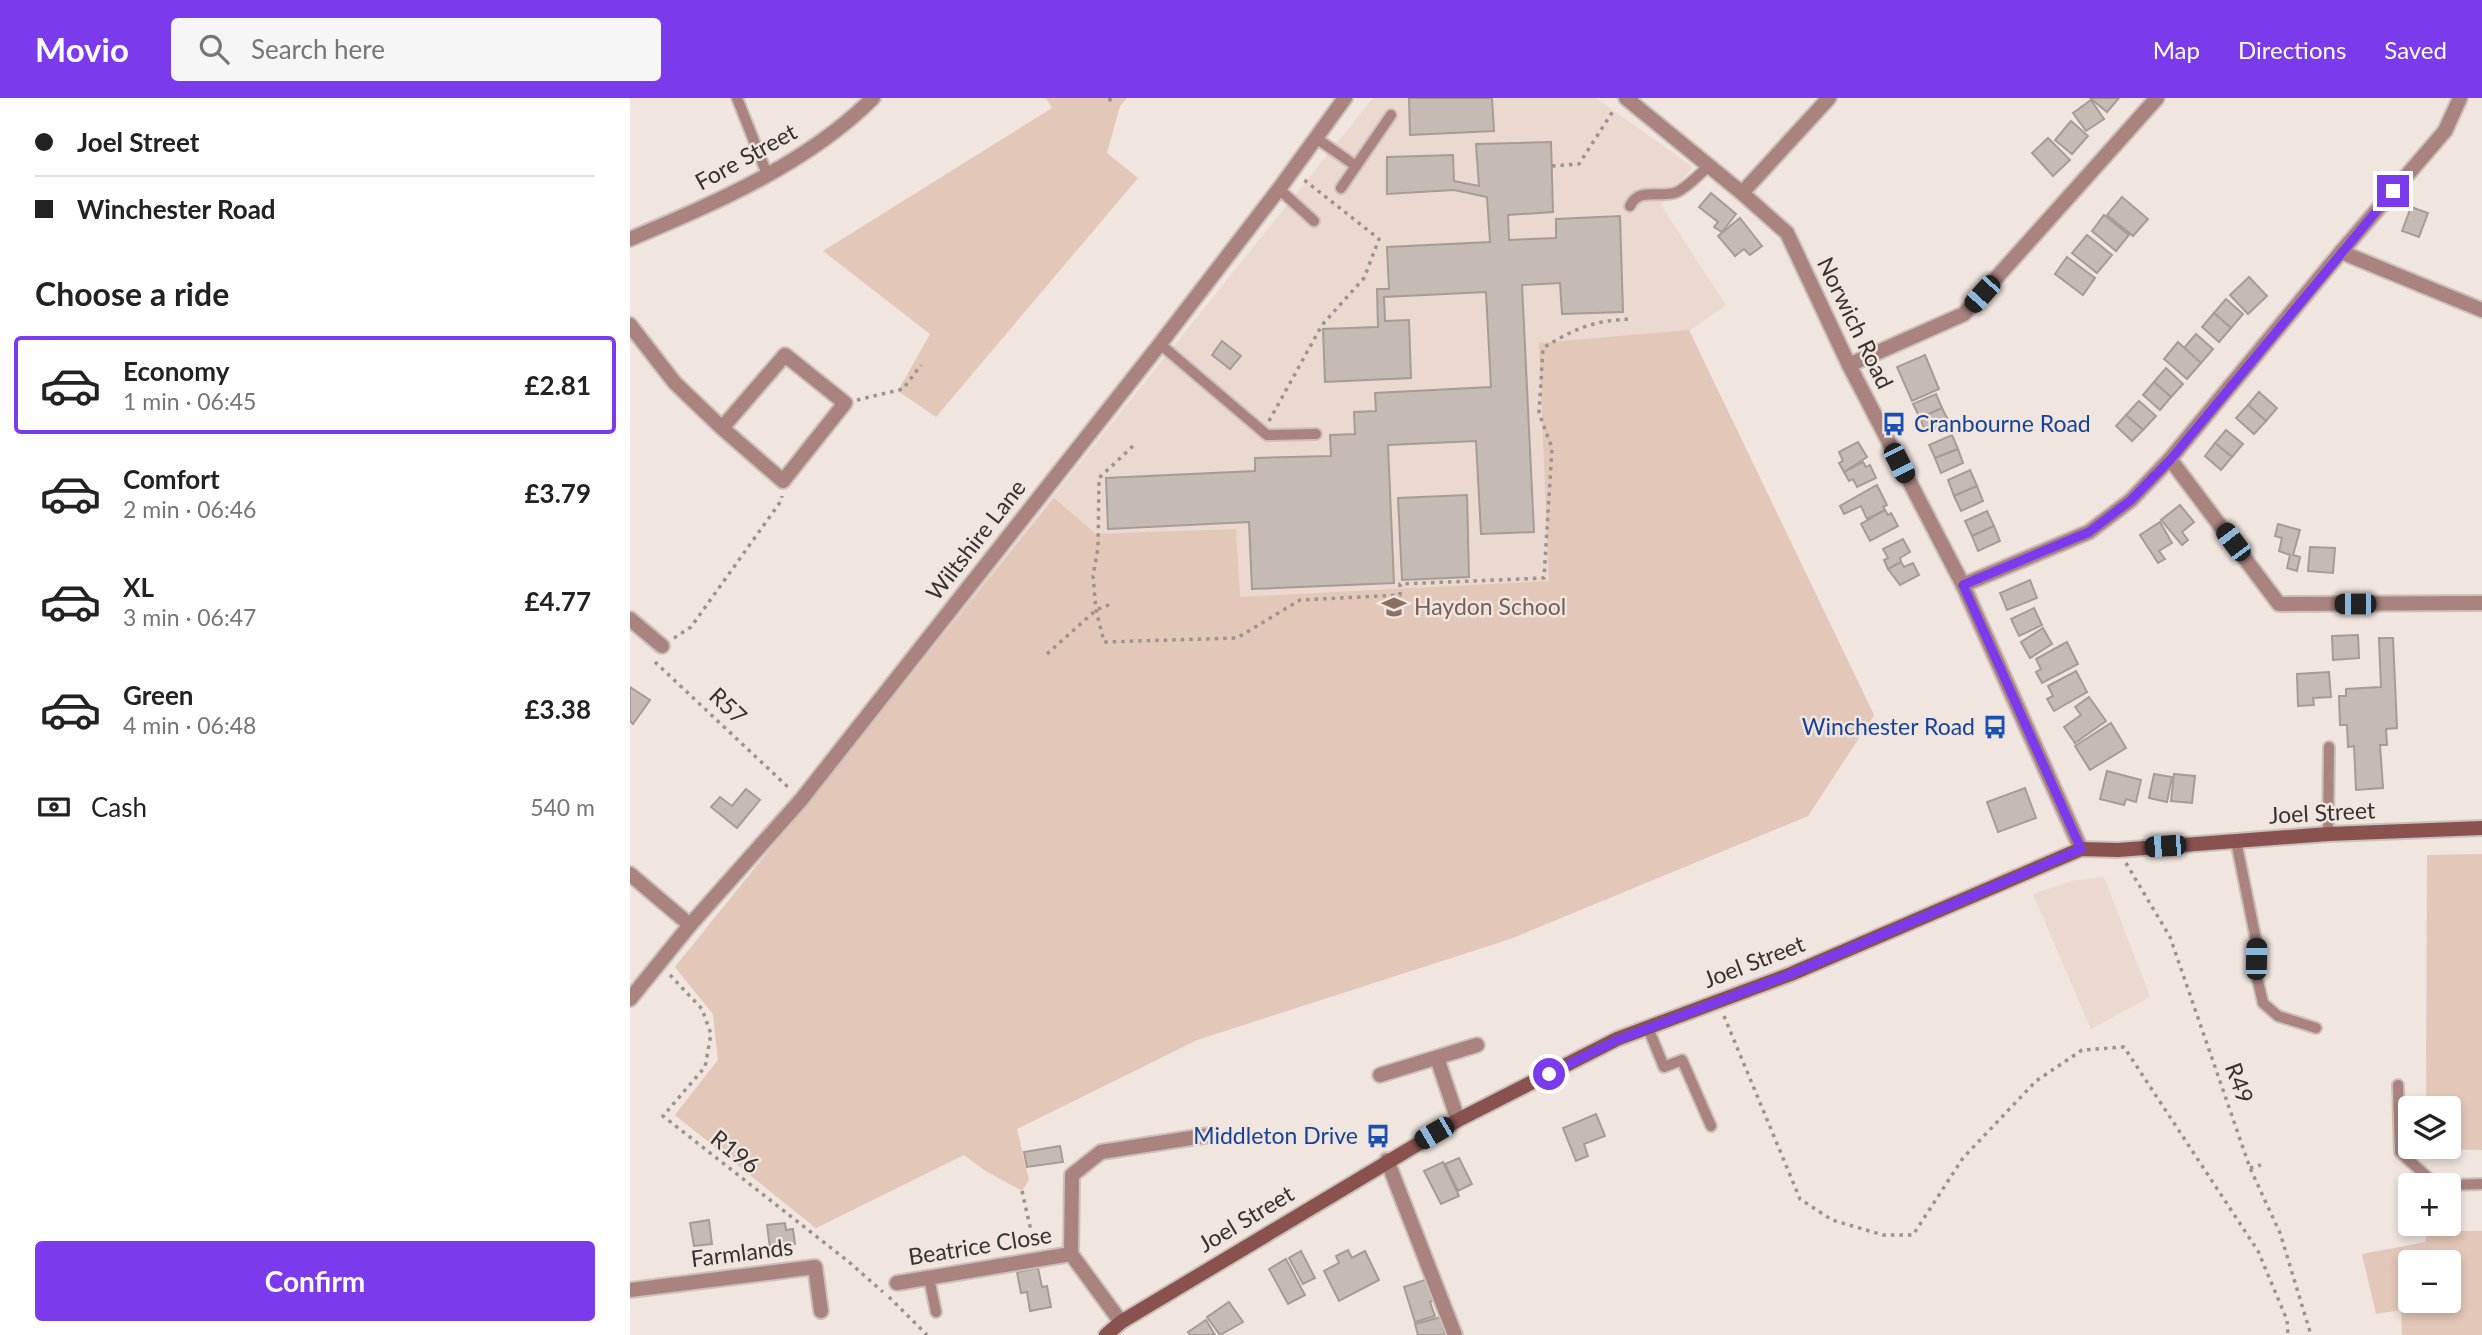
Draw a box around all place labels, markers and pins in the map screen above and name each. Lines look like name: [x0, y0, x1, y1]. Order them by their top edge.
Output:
place label: Cranbourne Road: [1914, 409, 2091, 437]
bus stop icon: Cranbourne Road: [1880, 410, 1908, 438]
place label: Haydon School: [1414, 592, 1566, 620]
school or university icon: Haydon School: [1380, 593, 1408, 621]
place label: Winchester Road: [1802, 712, 1975, 740]
bus stop icon: Winchester Road: [1981, 713, 2009, 741]
place label: Middleton Drive: [1193, 1121, 1358, 1149]
bus stop icon: Middleton Drive: [1364, 1122, 1392, 1150]

